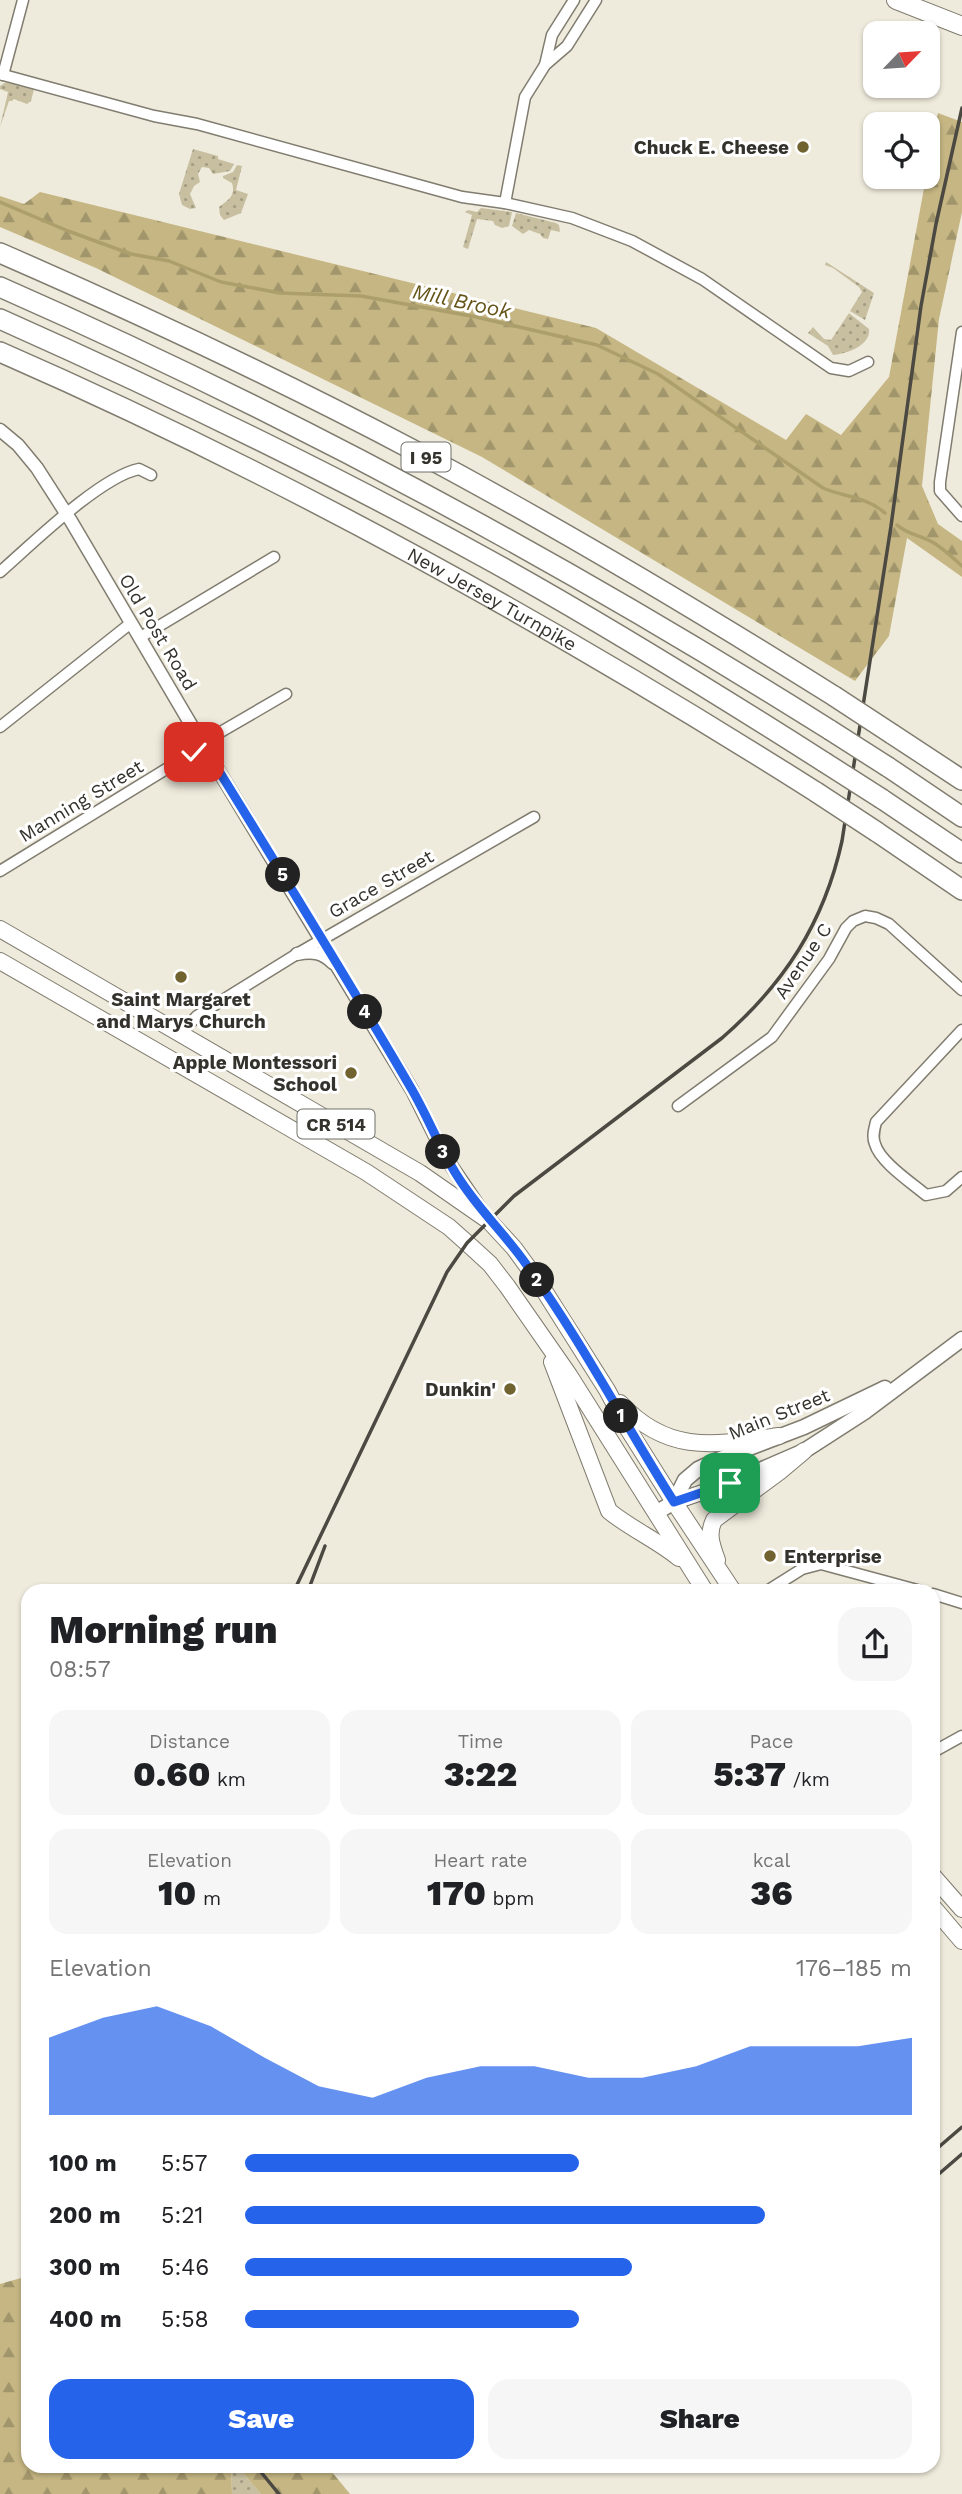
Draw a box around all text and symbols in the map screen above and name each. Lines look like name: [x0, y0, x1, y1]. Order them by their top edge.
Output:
north arrow: [863, 21, 940, 98]
map controls: [863, 21, 940, 189]
button: locate: [863, 112, 940, 189]
place label: Chuck E. Cheese: [634, 136, 789, 159]
marker: Chuck E. Cheese: [795, 139, 811, 155]
water label: Mill Brook: [411, 278, 514, 324]
road number: I 95: [402, 443, 450, 472]
street label: New Jersey Turnpike: [404, 542, 581, 656]
street label: Old Post Road: [114, 569, 202, 695]
pin: [164, 722, 224, 782]
icon: check: [175, 733, 213, 771]
street label: Manning Street: [15, 755, 147, 847]
street label: Grace Street: [324, 845, 438, 923]
pin: 5: [266, 858, 300, 892]
text: 5: [277, 863, 288, 886]
street label: Avenue C: [769, 919, 837, 1003]
marker: Saint Margaret and Marys Church: [173, 969, 189, 985]
place label: Saint Margaret and Marys Church: [96, 988, 266, 1033]
pin: 4: [348, 995, 382, 1030]
text: 4: [358, 1000, 371, 1023]
place label: Apple Montessori School: [173, 1051, 338, 1096]
marker: Apple Montessori School: [343, 1065, 359, 1081]
road number: CR 514: [298, 1110, 374, 1139]
pin: 3: [426, 1134, 460, 1170]
text: 3: [437, 1140, 448, 1163]
pin: 2: [520, 1262, 554, 1298]
text: 2: [531, 1268, 542, 1291]
place label: Dunkin': [425, 1378, 496, 1401]
marker: Dunkin': [502, 1381, 518, 1397]
street label: Main Street: [725, 1383, 833, 1445]
pin: 1: [604, 1398, 638, 1434]
text: 1: [616, 1404, 625, 1427]
pin: [700, 1453, 760, 1513]
icon: arrive: [711, 1464, 749, 1502]
place label: Enterprise: [784, 1545, 882, 1568]
marker: Enterprise: [762, 1548, 778, 1564]
button: share: [838, 1607, 912, 1681]
text: Morning run: [49, 1608, 278, 1652]
text: 08:57: [49, 1656, 111, 1683]
text: Distance: [149, 1730, 230, 1753]
text: Time: [458, 1730, 503, 1753]
text: Pace: [750, 1730, 793, 1753]
text: 0.60: [133, 1753, 211, 1795]
text: 3:22: [444, 1753, 517, 1795]
text: 5:37: [713, 1753, 786, 1795]
text: km: [211, 1768, 246, 1791]
text: /km: [786, 1768, 830, 1791]
text: Elevation: [147, 1849, 232, 1872]
text: Heart rate: [434, 1849, 527, 1872]
text: kcal: [753, 1849, 790, 1872]
text: 10: [158, 1872, 196, 1914]
text: 170: [427, 1872, 486, 1914]
text: 36: [750, 1872, 793, 1914]
text: m: [196, 1887, 221, 1910]
text: bpm: [486, 1887, 534, 1910]
text: Elevation: [49, 1955, 152, 1982]
text: 176–185 m: [796, 1955, 912, 1982]
text: 100 m: [49, 2150, 117, 2177]
text: 5:57: [161, 2150, 207, 2177]
text: 200 m: [49, 2202, 121, 2229]
text: 5:21: [161, 2202, 204, 2229]
text: 300 m: [49, 2254, 120, 2281]
text: 5:46: [161, 2254, 209, 2281]
text: 400 m: [49, 2306, 122, 2333]
text: 5:58: [161, 2306, 209, 2333]
button: Save: [49, 2379, 474, 2459]
button: Share: [488, 2379, 912, 2459]

